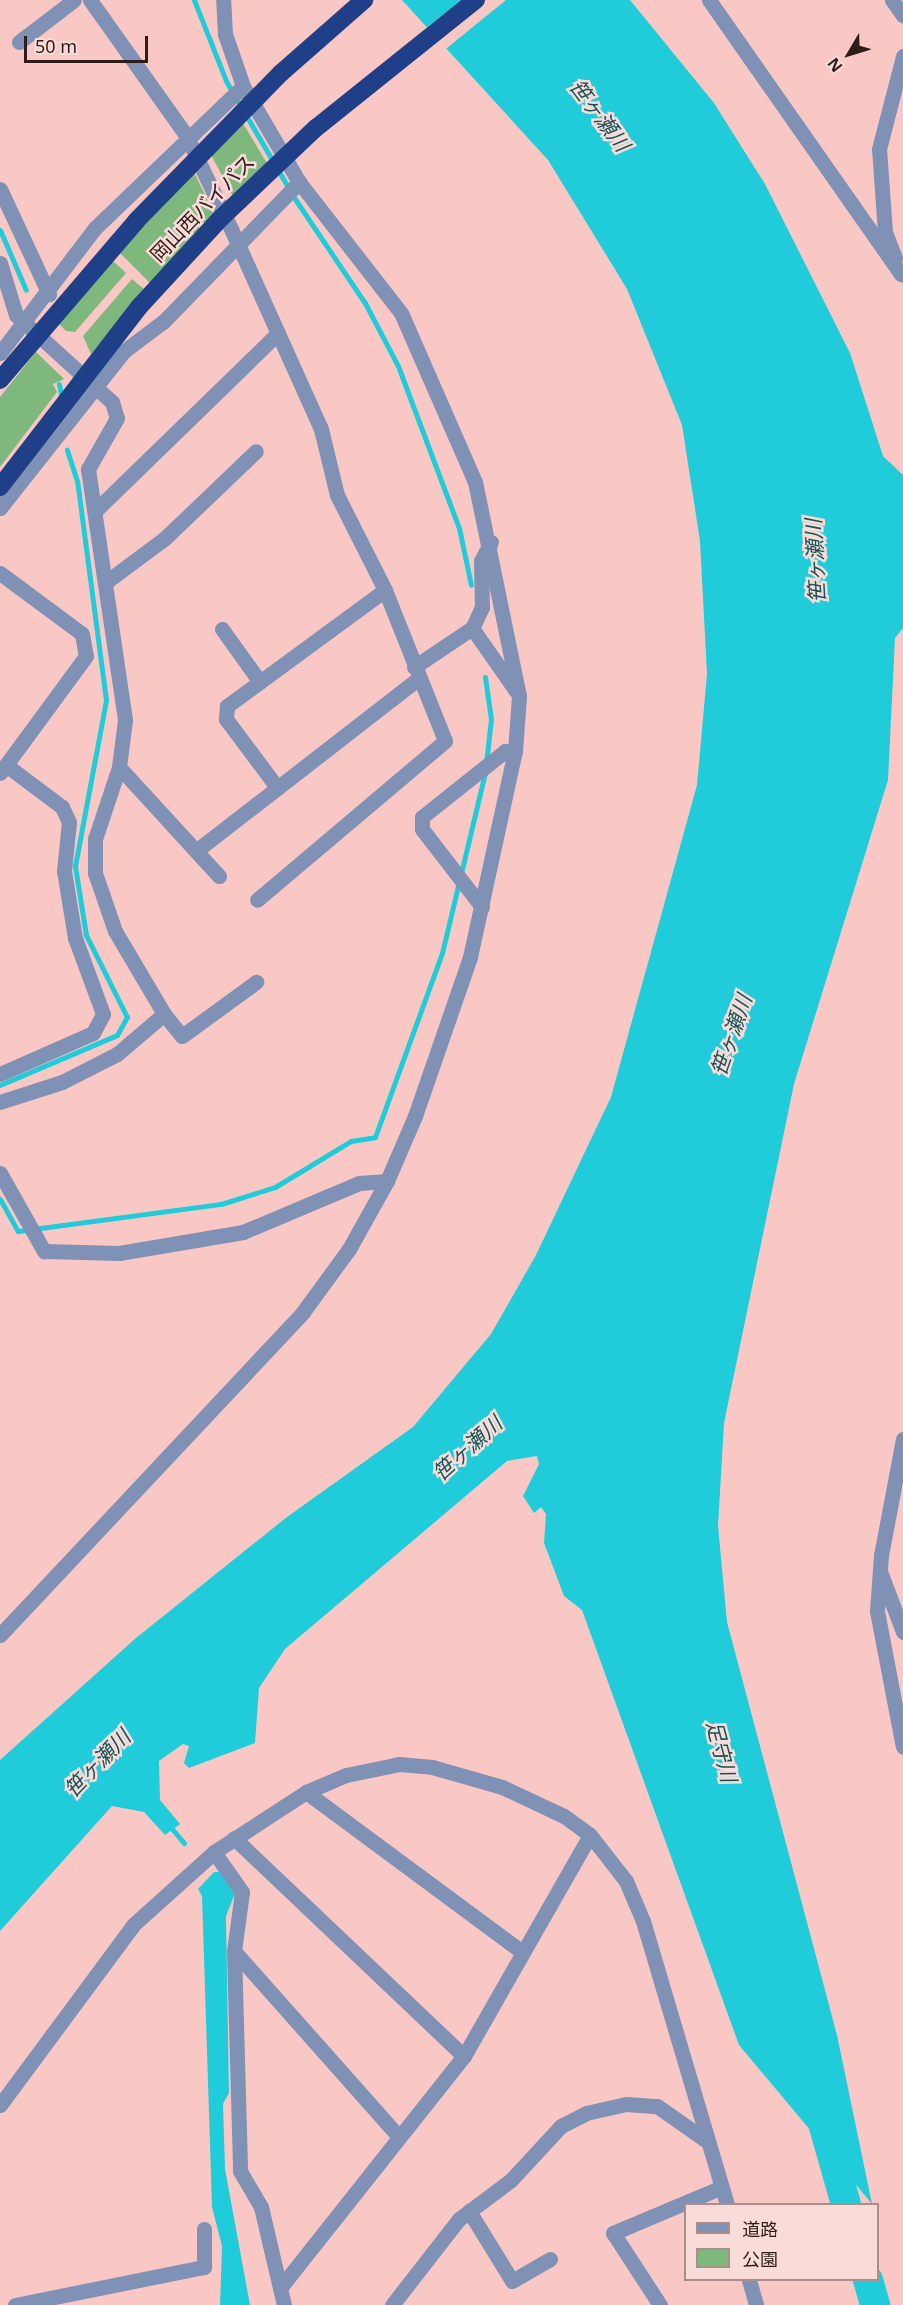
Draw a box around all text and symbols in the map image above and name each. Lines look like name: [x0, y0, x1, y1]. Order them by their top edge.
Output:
scale bar: [27, 24, 152, 62]
north arrow: [819, 24, 879, 84]
text: 50 m: [35, 34, 77, 58]
text: N: [822, 53, 847, 77]
water label: 笹ヶ瀬川: [565, 74, 635, 156]
street label: 岡山西バイパス: [145, 149, 259, 267]
water label: 笹ヶ瀬川: [800, 518, 830, 604]
water label: 笹ヶ瀬川: [705, 991, 757, 1079]
water label: 笹ヶ瀬川: [427, 1411, 507, 1485]
water label: 足守川: [702, 1717, 742, 1785]
water label: 笹ヶ瀬川: [59, 1724, 135, 1802]
legend: [684, 2203, 879, 2281]
text: 道路: [742, 2217, 778, 2241]
text: 公園: [742, 2247, 778, 2271]

